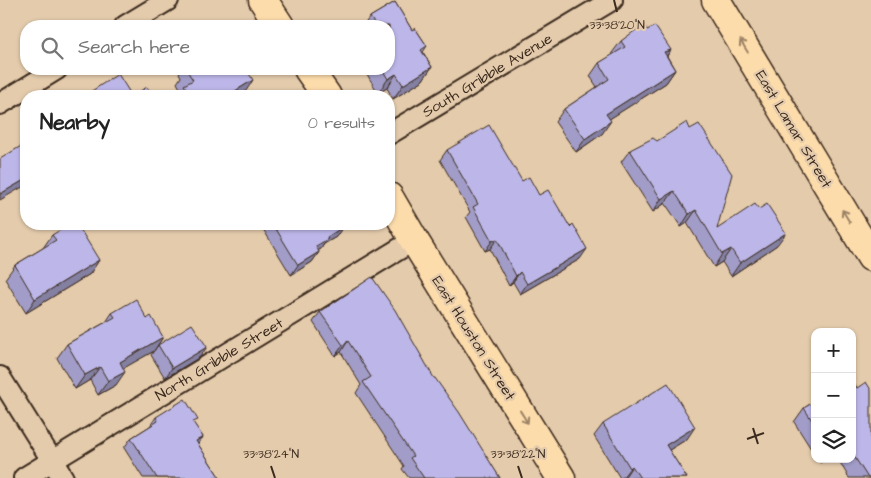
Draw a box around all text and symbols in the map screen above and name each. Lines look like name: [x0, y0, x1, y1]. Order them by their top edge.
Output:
text: 33°38'20"N: [589, 17, 645, 34]
search box: [20, 20, 395, 75]
street label: South Gribble Avenue: [418, 28, 556, 123]
icon: search: [38, 34, 66, 62]
text: Search here: [78, 34, 190, 61]
one-way arrow: [739, 40, 749, 54]
street label: East Lamar Street: [750, 66, 837, 192]
text: Nearby: [40, 108, 110, 137]
text: 0 results: [308, 112, 375, 134]
one-way arrow: [840, 209, 850, 223]
street label: East Houston Street: [427, 272, 520, 404]
street label: North Gribble Street: [151, 313, 287, 406]
map controls: [811, 328, 856, 463]
button: +: [811, 328, 856, 373]
button: −: [811, 373, 856, 418]
one-way arrow: [519, 410, 529, 424]
button: layers: [811, 418, 856, 463]
text: 33°38'24"N: [243, 446, 300, 463]
text: 33°38'22"N: [491, 446, 546, 463]

